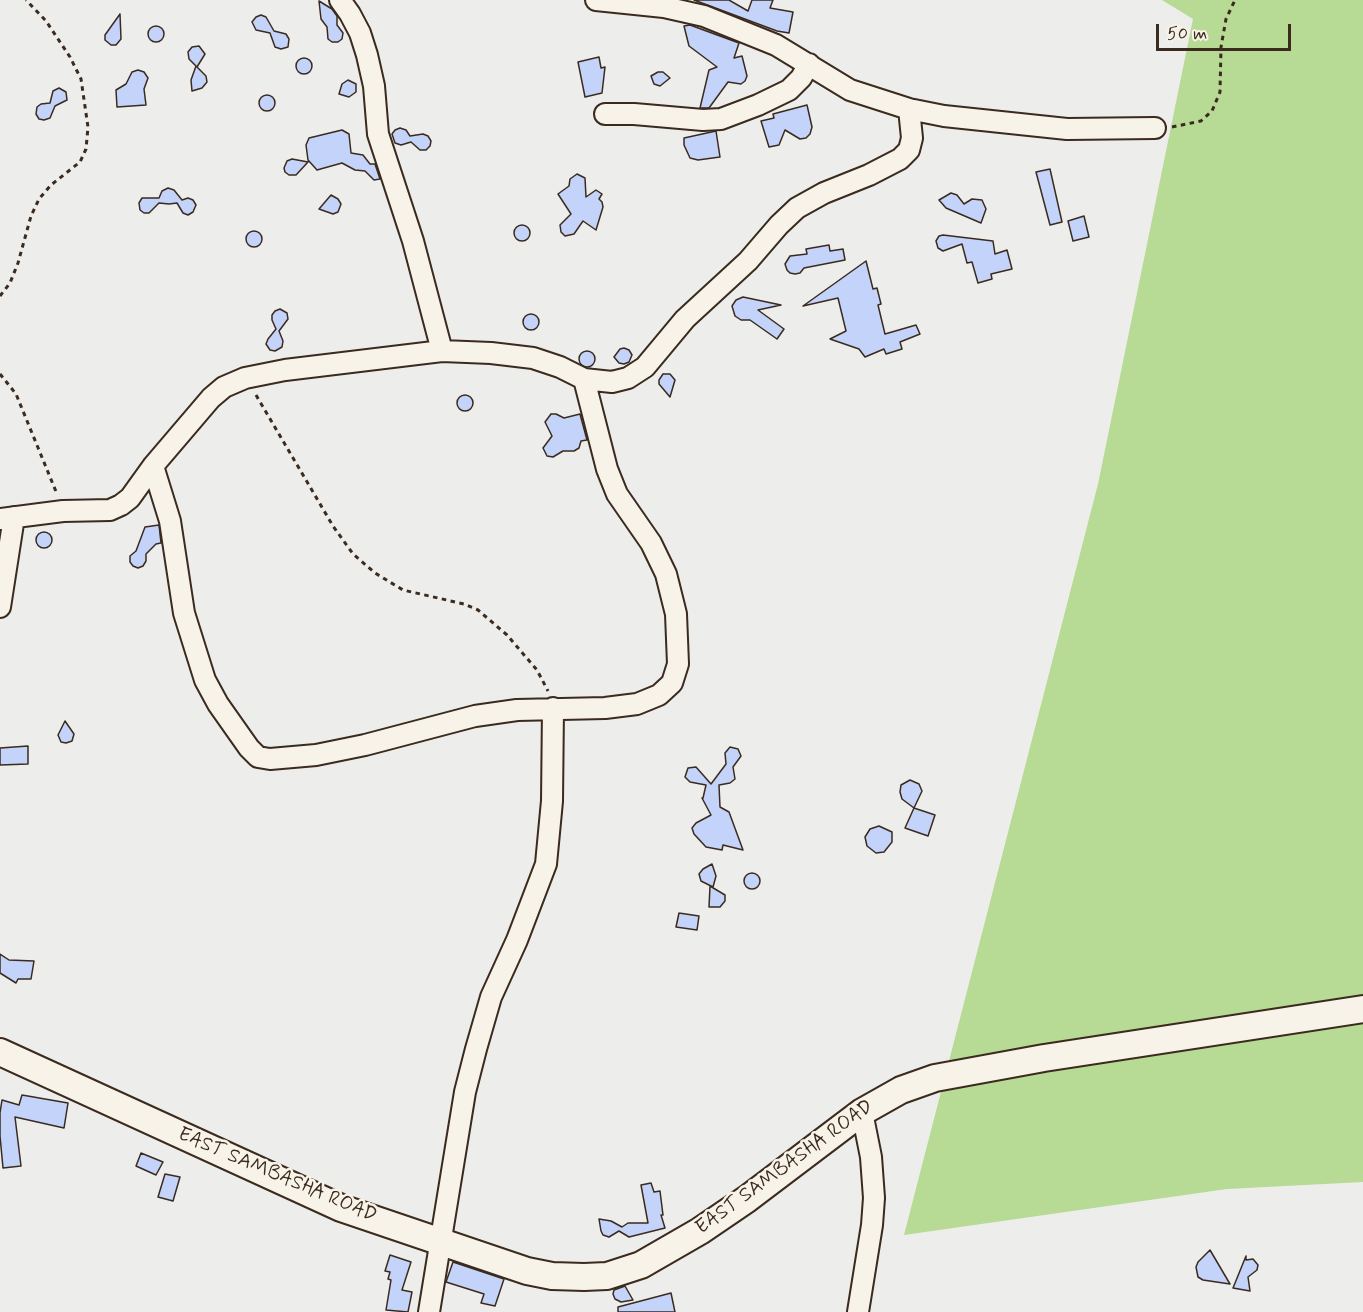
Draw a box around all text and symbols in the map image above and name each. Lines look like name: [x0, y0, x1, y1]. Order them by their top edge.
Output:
scale bar: [1159, 12, 1294, 50]
text: 50 m: [1167, 22, 1207, 46]
street label: EAST SAMBASHA ROAD: [691, 1095, 879, 1241]
street label: EAST SAMBASHA ROAD: [174, 1123, 380, 1229]

